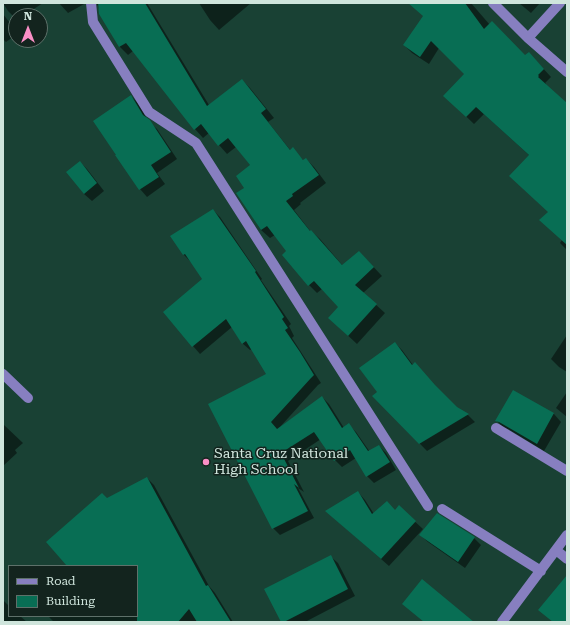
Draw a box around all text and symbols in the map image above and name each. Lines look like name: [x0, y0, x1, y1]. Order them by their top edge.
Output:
north arrow: [8, 8, 48, 48]
text: N: [24, 10, 32, 23]
place label: Santa Cruz National High School: [214, 446, 348, 478]
marker: Santa Cruz National High School: [201, 457, 211, 467]
legend: [8, 565, 138, 617]
text: Road: [46, 574, 75, 588]
text: Building: [46, 594, 95, 608]

